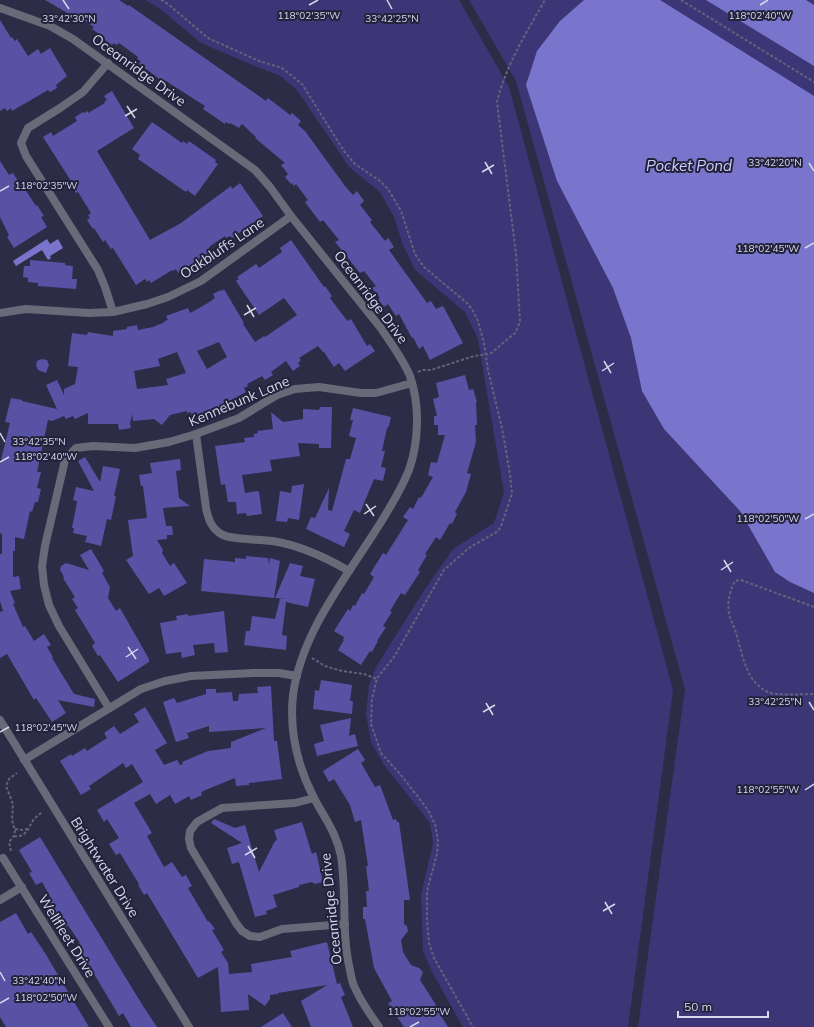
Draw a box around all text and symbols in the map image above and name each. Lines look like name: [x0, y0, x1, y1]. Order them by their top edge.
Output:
text: 118°02'35"W: [278, 9, 340, 22]
text: 118°02'40"W: [729, 9, 791, 22]
text: 33°42'30"N: [42, 12, 96, 25]
text: 33°42'25"N: [365, 12, 419, 25]
street label: Oceanridge Drive: [88, 30, 190, 110]
water label: Pocket Pond: [646, 156, 732, 175]
text: 33°42'20"N: [748, 156, 802, 169]
text: 118°02'35"W: [15, 179, 77, 192]
street label: Oakbluffs Lane: [176, 213, 268, 283]
text: 118°02'45"W: [737, 242, 799, 255]
street label: Oceanridge Drive: [330, 247, 412, 347]
street label: Kennebunk Lane: [186, 372, 292, 430]
text: 33°42'35"N: [12, 435, 66, 448]
text: 118°02'40"W: [15, 450, 77, 463]
text: 118°02'50"W: [737, 512, 799, 525]
text: 33°42'25"N: [748, 695, 802, 708]
text: 118°02'45"W: [15, 721, 77, 734]
text: 118°02'55"W: [737, 783, 799, 796]
street label: Brightwater Drive: [67, 813, 143, 921]
street label: Oceanridge Drive: [316, 852, 346, 966]
street label: Wellfleet Drive: [34, 891, 100, 981]
text: 33°42'40"N: [12, 974, 66, 987]
text: 118°02'50"W: [15, 991, 77, 1004]
scale bar: [678, 993, 768, 1019]
text: 50 m: [684, 999, 712, 1014]
text: 118°02'55"W: [388, 1005, 450, 1018]

